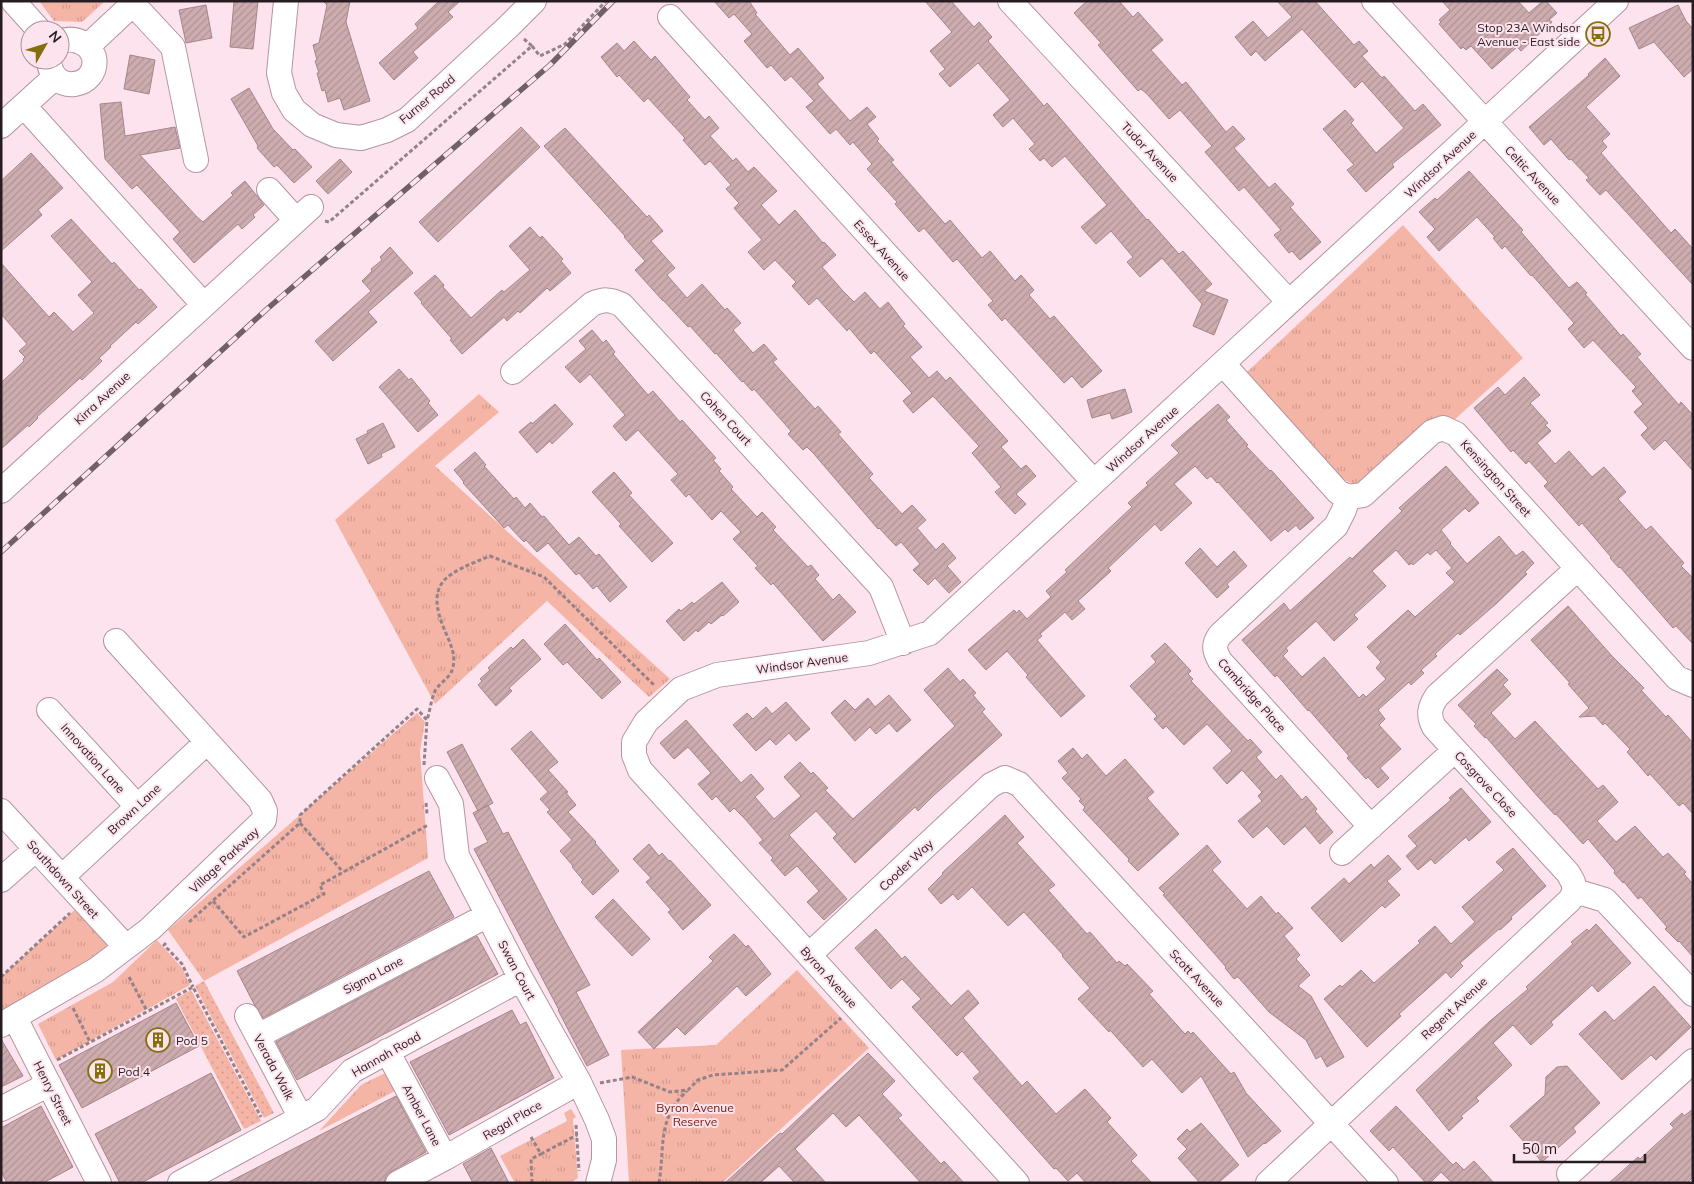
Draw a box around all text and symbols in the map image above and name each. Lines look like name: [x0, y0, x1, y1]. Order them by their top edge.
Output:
north arrow: [20, 20, 70, 70]
place label: Stop 23A Windsor Avenue - East side: [1477, 20, 1581, 49]
bus stop icon: Stop 23A Windsor Avenue - East side: [1585, 21, 1611, 47]
text: N: [45, 27, 65, 47]
street label: Furner Road: [396, 71, 458, 127]
street label: Tudor Avenue: [1118, 119, 1182, 185]
street label: Windsor Avenue: [1401, 127, 1479, 201]
street label: Celtic Avenue: [1502, 142, 1564, 208]
street label: Essex Avenue: [851, 216, 913, 284]
street label: Kirra Avenue: [71, 368, 133, 428]
street label: Cohen Court: [697, 388, 755, 448]
street label: Windsor Avenue: [1103, 402, 1181, 476]
street label: Kensington Street: [1457, 436, 1535, 520]
street label: Windsor Avenue: [755, 649, 849, 677]
street label: Cambridge Place: [1215, 655, 1289, 735]
street label: Innovation Lane: [58, 720, 128, 796]
street label: Cosgrove Close: [1451, 748, 1521, 820]
street label: Brown Lane: [104, 781, 164, 837]
street label: Village Parkway: [186, 823, 262, 896]
street label: Cooder Way: [876, 836, 937, 894]
street label: Southdown Street: [24, 837, 102, 921]
street label: Swan Court: [495, 938, 539, 1002]
street label: Byron Avenue: [797, 943, 861, 1011]
street label: Scott Avenue: [1167, 946, 1227, 1010]
street label: Sigma Lane: [340, 953, 406, 997]
street label: Regent Avenue: [1418, 974, 1490, 1042]
building icon: Pod 5: [145, 1027, 171, 1053]
street label: Hannah Road: [349, 1028, 423, 1080]
street label: Verada Walk: [250, 1032, 298, 1103]
place label: Pod 5: [176, 1033, 208, 1048]
street label: Henry Street: [30, 1058, 76, 1128]
building icon: Pod 4: [87, 1058, 113, 1084]
place label: Pod 4: [118, 1064, 150, 1079]
street label: Amber Lane: [399, 1082, 445, 1148]
street label: Regal Place: [480, 1097, 544, 1143]
park label: Byron Avenue Reserve: [656, 1100, 734, 1129]
scale bar: [1514, 1132, 1645, 1164]
text: 50 m: [1522, 1139, 1557, 1158]

